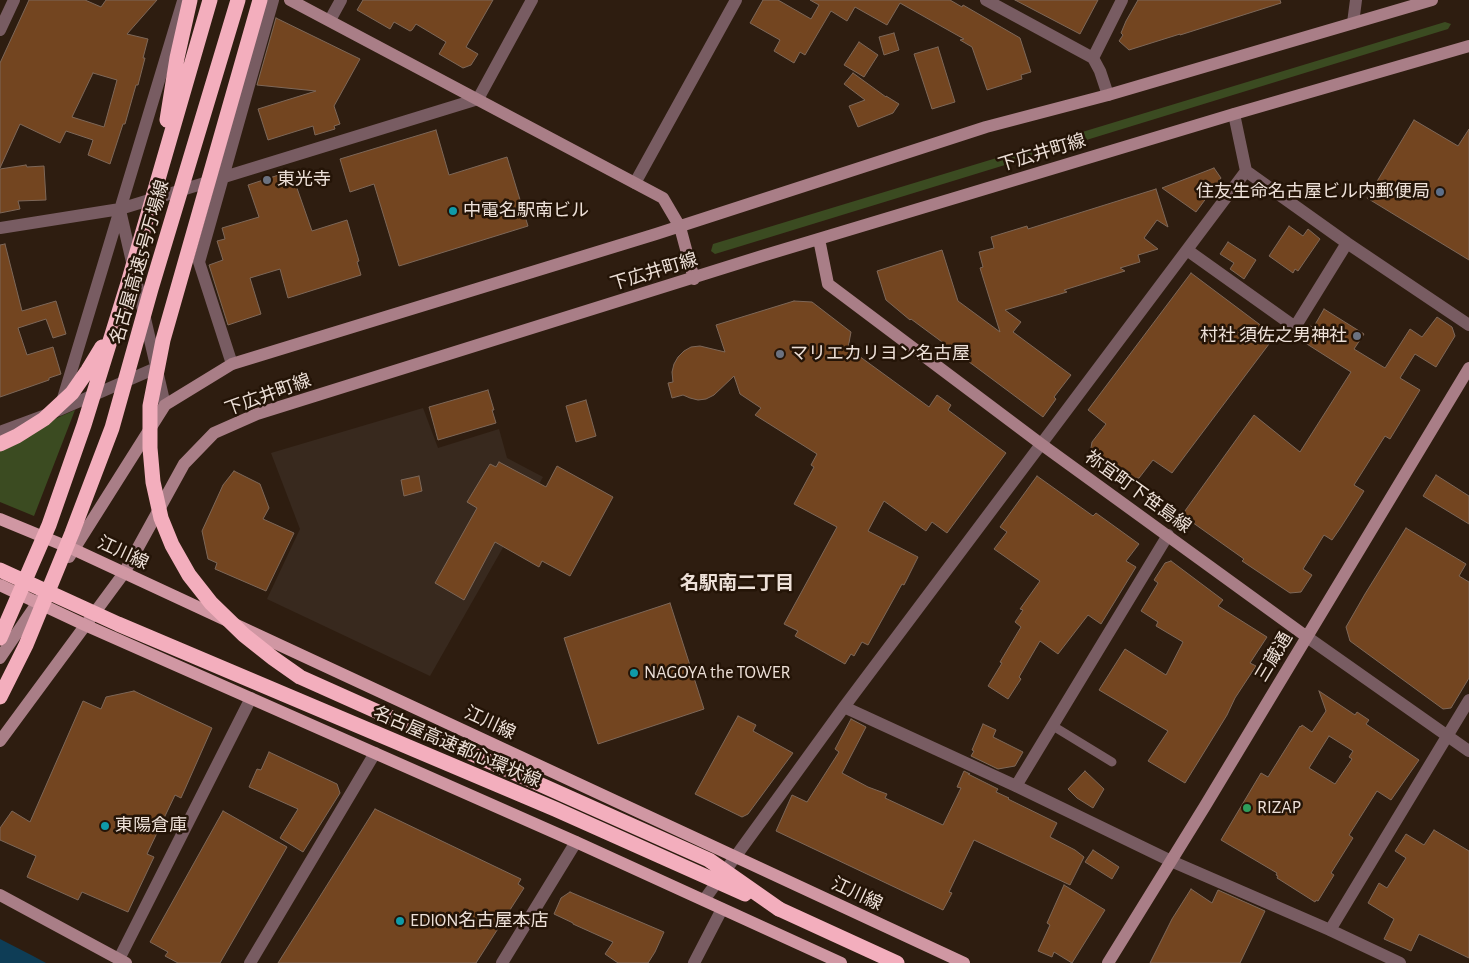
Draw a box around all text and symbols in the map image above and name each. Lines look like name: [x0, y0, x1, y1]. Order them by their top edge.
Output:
street label: 下広井町線: [996, 130, 1088, 176]
place label: 東光寺: [277, 169, 331, 191]
marker: 東光寺: [261, 174, 273, 186]
street label: 名古屋高速5号万場線: [106, 178, 174, 346]
place label: 住友生命名古屋ビル内郵便局: [1196, 181, 1430, 203]
marker: 住友生命名古屋ビル内郵便局: [1434, 186, 1446, 198]
place label: 中電名駅南ビル: [463, 200, 589, 222]
marker: 中電名駅南ビル: [447, 205, 459, 217]
street label: 下広井町線: [608, 249, 700, 295]
place label: 村社 須佐之男神社: [1200, 325, 1347, 347]
marker: 村社 須佐之男神社: [1351, 330, 1363, 342]
place label: マリエカリヨン名古屋: [790, 343, 970, 365]
marker: マリエカリヨン名古屋: [774, 348, 786, 360]
street label: 下広井町線: [222, 369, 314, 421]
street label: 祢宜町下笹島線: [1081, 446, 1195, 538]
street label: 江川線: [94, 532, 152, 574]
district label: 名駅南二丁目: [680, 572, 794, 594]
street label: 三蔵通: [1251, 628, 1297, 686]
place label: NAGOYA the TOWER: [644, 662, 790, 684]
marker: NAGOYA the TOWER: [628, 667, 640, 679]
street label: 名古屋高速都心環状線: [370, 702, 544, 792]
street label: 江川線: [461, 702, 519, 744]
place label: RIZAP: [1257, 797, 1301, 819]
marker: RIZAP: [1241, 802, 1253, 814]
place label: 東陽倉庫: [115, 815, 187, 837]
marker: 東陽倉庫: [99, 820, 111, 832]
street label: 江川線: [828, 873, 886, 915]
place label: EDION名古屋本店: [410, 910, 549, 932]
marker: EDION名古屋本店: [394, 915, 406, 927]

